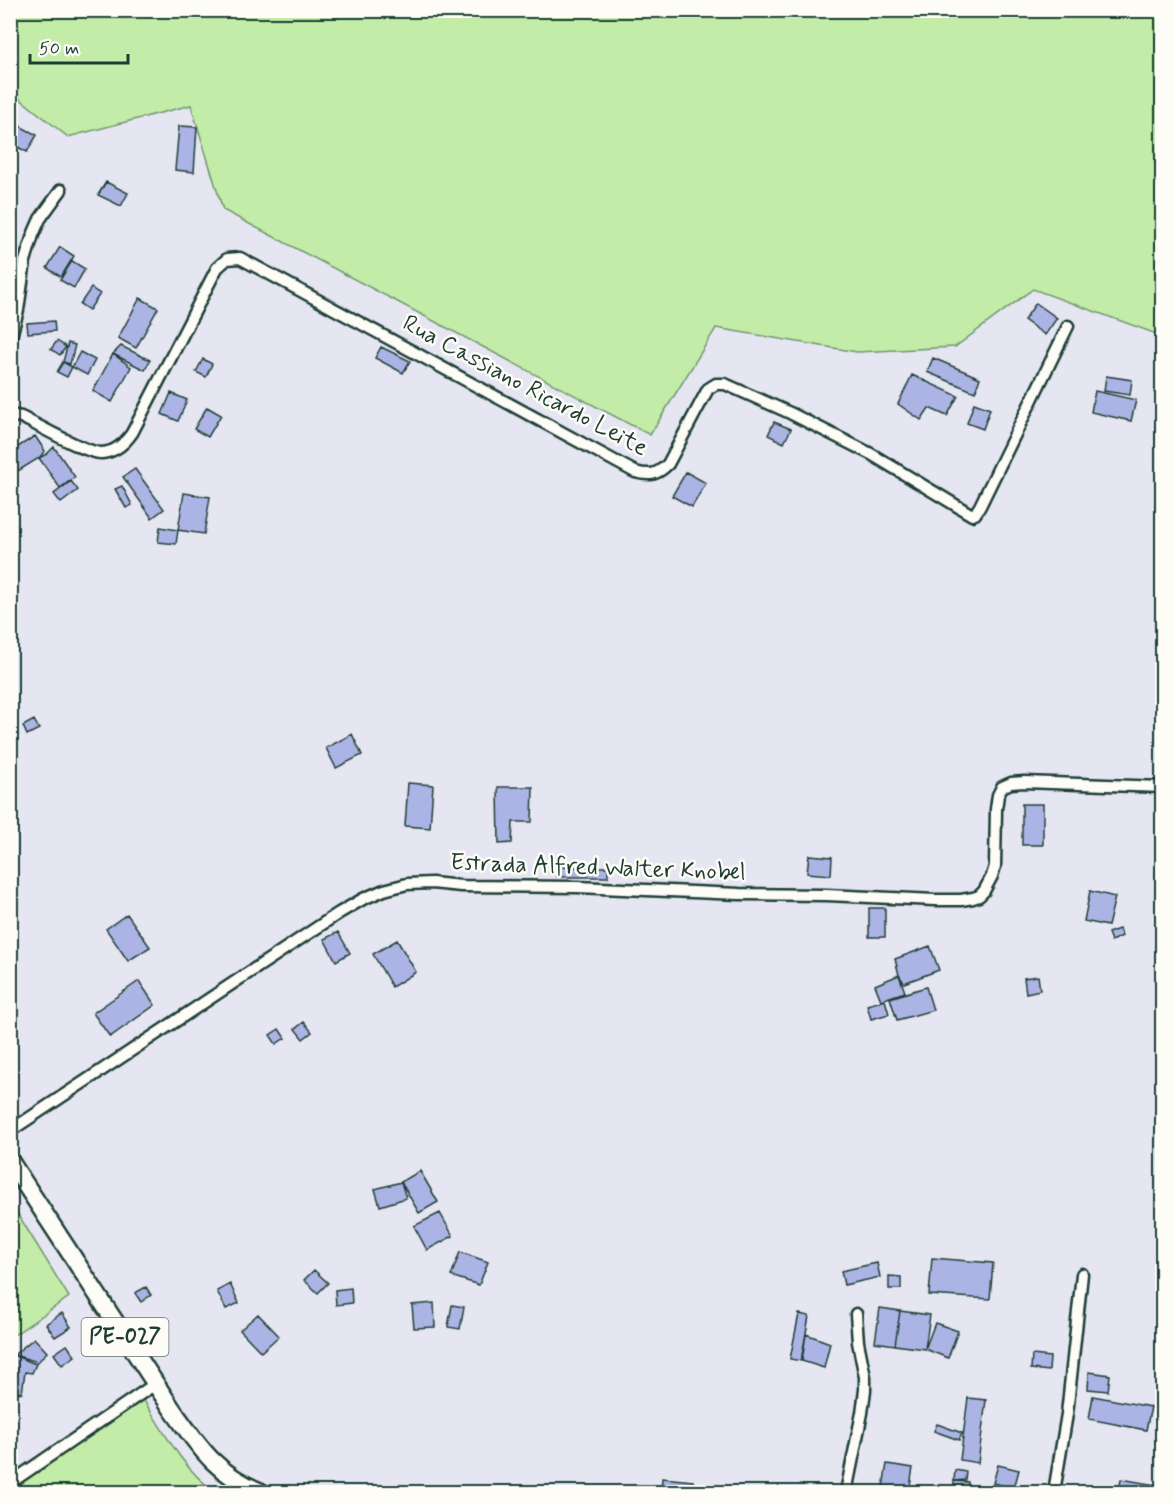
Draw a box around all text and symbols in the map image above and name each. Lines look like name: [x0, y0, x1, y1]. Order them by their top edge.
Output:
scale bar: [30, 27, 128, 65]
text: 50 m: [39, 37, 79, 61]
street label: Rua Cassiano Ricardo Leite: [397, 308, 653, 464]
street label: Estrada Alfred Walter Knobel: [450, 847, 746, 889]
road number: PE-027: [82, 1318, 168, 1356]

